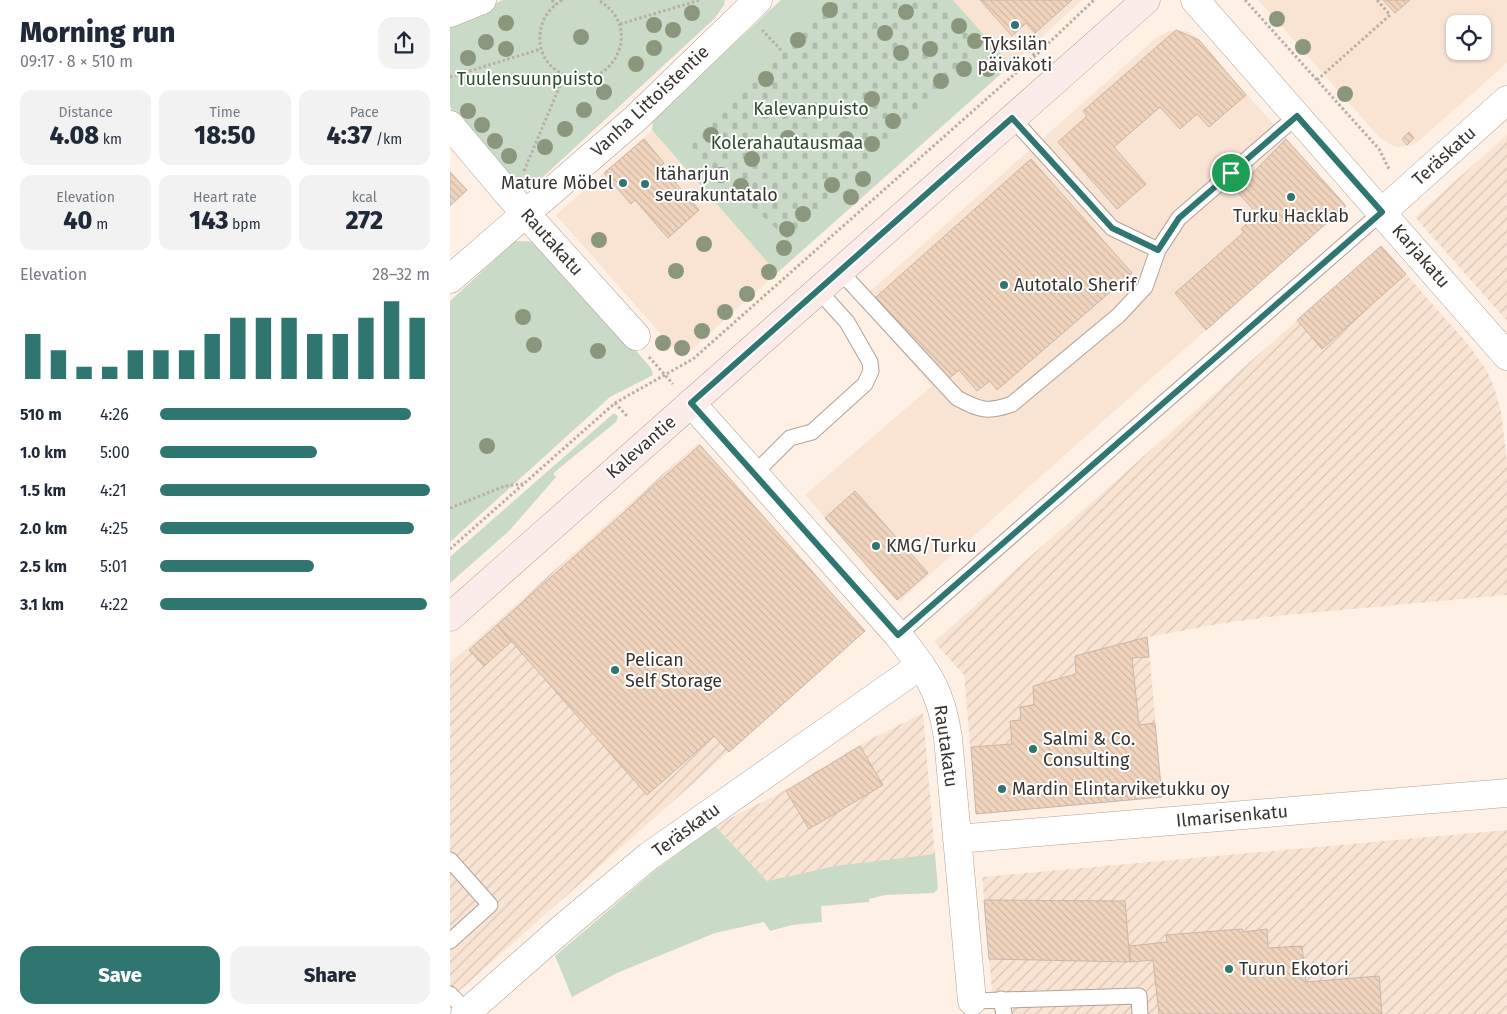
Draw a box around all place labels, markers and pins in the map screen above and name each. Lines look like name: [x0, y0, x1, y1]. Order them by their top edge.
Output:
marker: Tyksilän päiväkoti: [1009, 19, 1021, 31]
place label: Tyksilän päiväkoti: [978, 33, 1052, 76]
pin: [1210, 152, 1252, 194]
place label: Itäharjun seurakuntatalo: [655, 163, 778, 206]
place label: Mature Möbel: [501, 172, 613, 194]
marker: Mature Möbel: [617, 177, 629, 189]
marker: Itäharjun seurakuntatalo: [639, 178, 651, 190]
marker: Turku Hacklab: [1285, 191, 1297, 203]
place label: Turku Hacklab: [1233, 205, 1349, 227]
place label: Autotalo Sherif: [1014, 274, 1138, 296]
marker: Autotalo Sherif: [998, 279, 1010, 291]
place label: KMG/Turku: [886, 535, 977, 557]
marker: KMG/Turku: [870, 540, 882, 552]
place label: Pelican Self Storage: [625, 649, 722, 692]
marker: Pelican Self Storage: [609, 664, 621, 676]
place label: Salmi & Co. Consulting: [1043, 728, 1135, 771]
marker: Salmi & Co. Consulting: [1027, 743, 1039, 755]
place label: Mardin Elintarviketukku oy: [1012, 778, 1230, 800]
marker: Mardin Elintarviketukku oy: [996, 783, 1008, 795]
place label: Turun Ekotori: [1239, 958, 1349, 980]
marker: Turun Ekotori: [1223, 963, 1235, 975]

